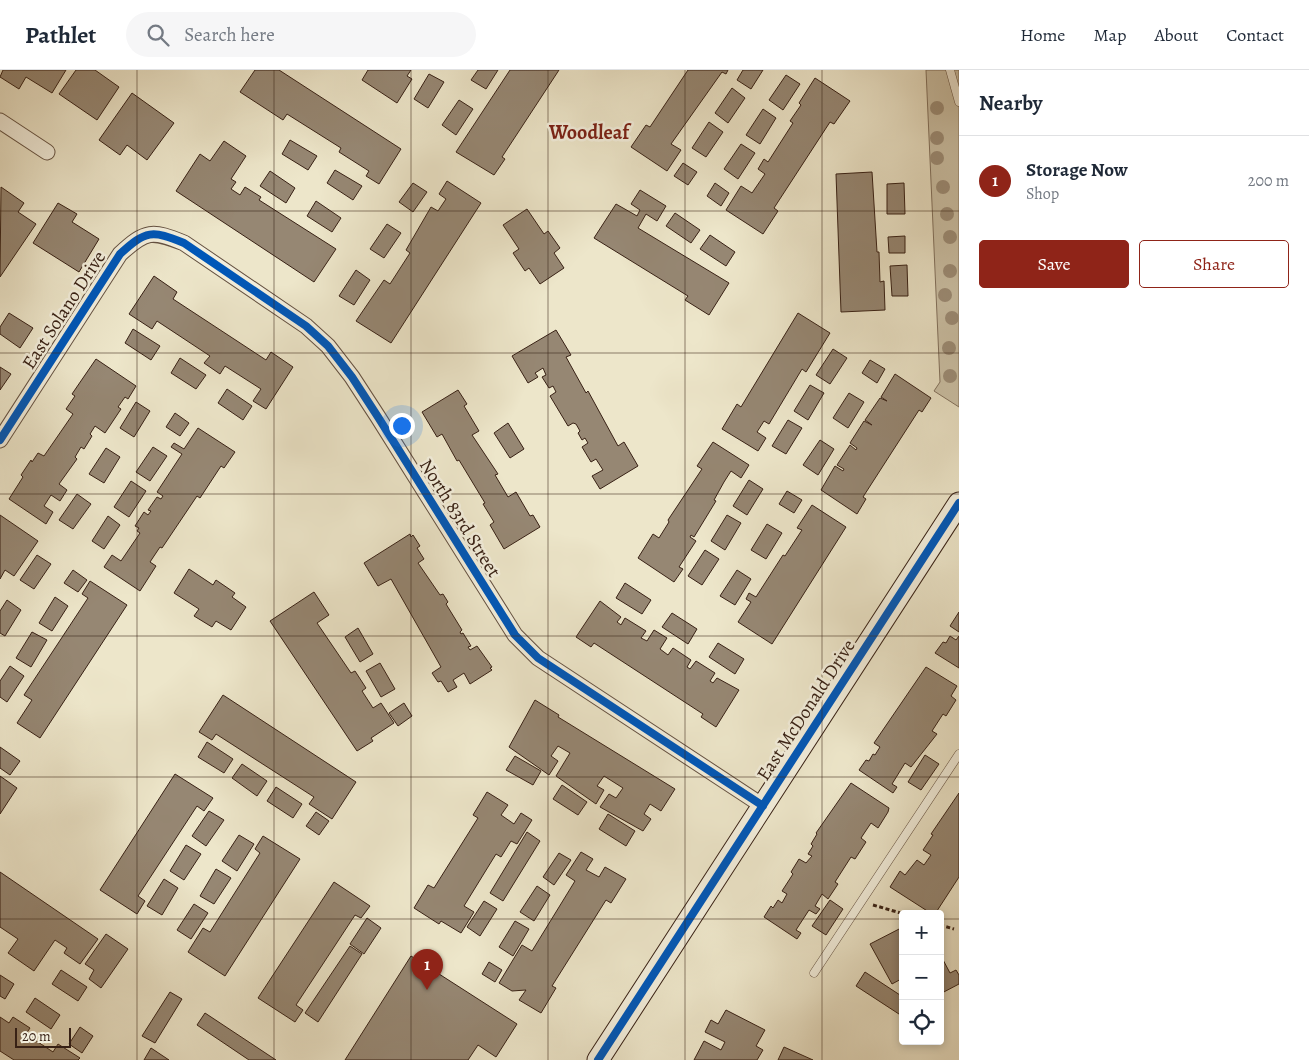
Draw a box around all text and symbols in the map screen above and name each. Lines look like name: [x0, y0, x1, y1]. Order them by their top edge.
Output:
search box: [126, 12, 476, 57]
text: Pathlet: [25, 19, 96, 51]
icon: search: [144, 21, 172, 49]
text: Search here: [184, 22, 275, 48]
text: Home: [1020, 23, 1065, 47]
text: Map: [1093, 23, 1126, 47]
text: About: [1154, 23, 1198, 47]
text: Contact: [1226, 23, 1284, 47]
text: Nearby: [979, 89, 1042, 117]
district label: Woodleaf: [548, 119, 632, 146]
text: Storage Now: [1026, 157, 1128, 183]
text: 1: [992, 170, 998, 192]
text: 200 m: [1248, 170, 1289, 192]
text: Shop: [1026, 183, 1059, 205]
button: Save: [979, 240, 1129, 288]
button: Share: [1139, 240, 1289, 288]
street label: East Solano Drive: [16, 246, 112, 374]
your location: [389, 413, 415, 439]
street label: North 83rd Street: [413, 454, 507, 582]
street label: East McDonald Drive: [750, 634, 862, 786]
map controls: [899, 910, 944, 1045]
button: +: [899, 910, 944, 955]
pin: 1: [411, 949, 443, 990]
button: −: [899, 955, 944, 1000]
button: locate: [899, 1000, 944, 1045]
scale bar: [15, 1025, 71, 1048]
text: 20 m: [22, 1027, 51, 1046]

